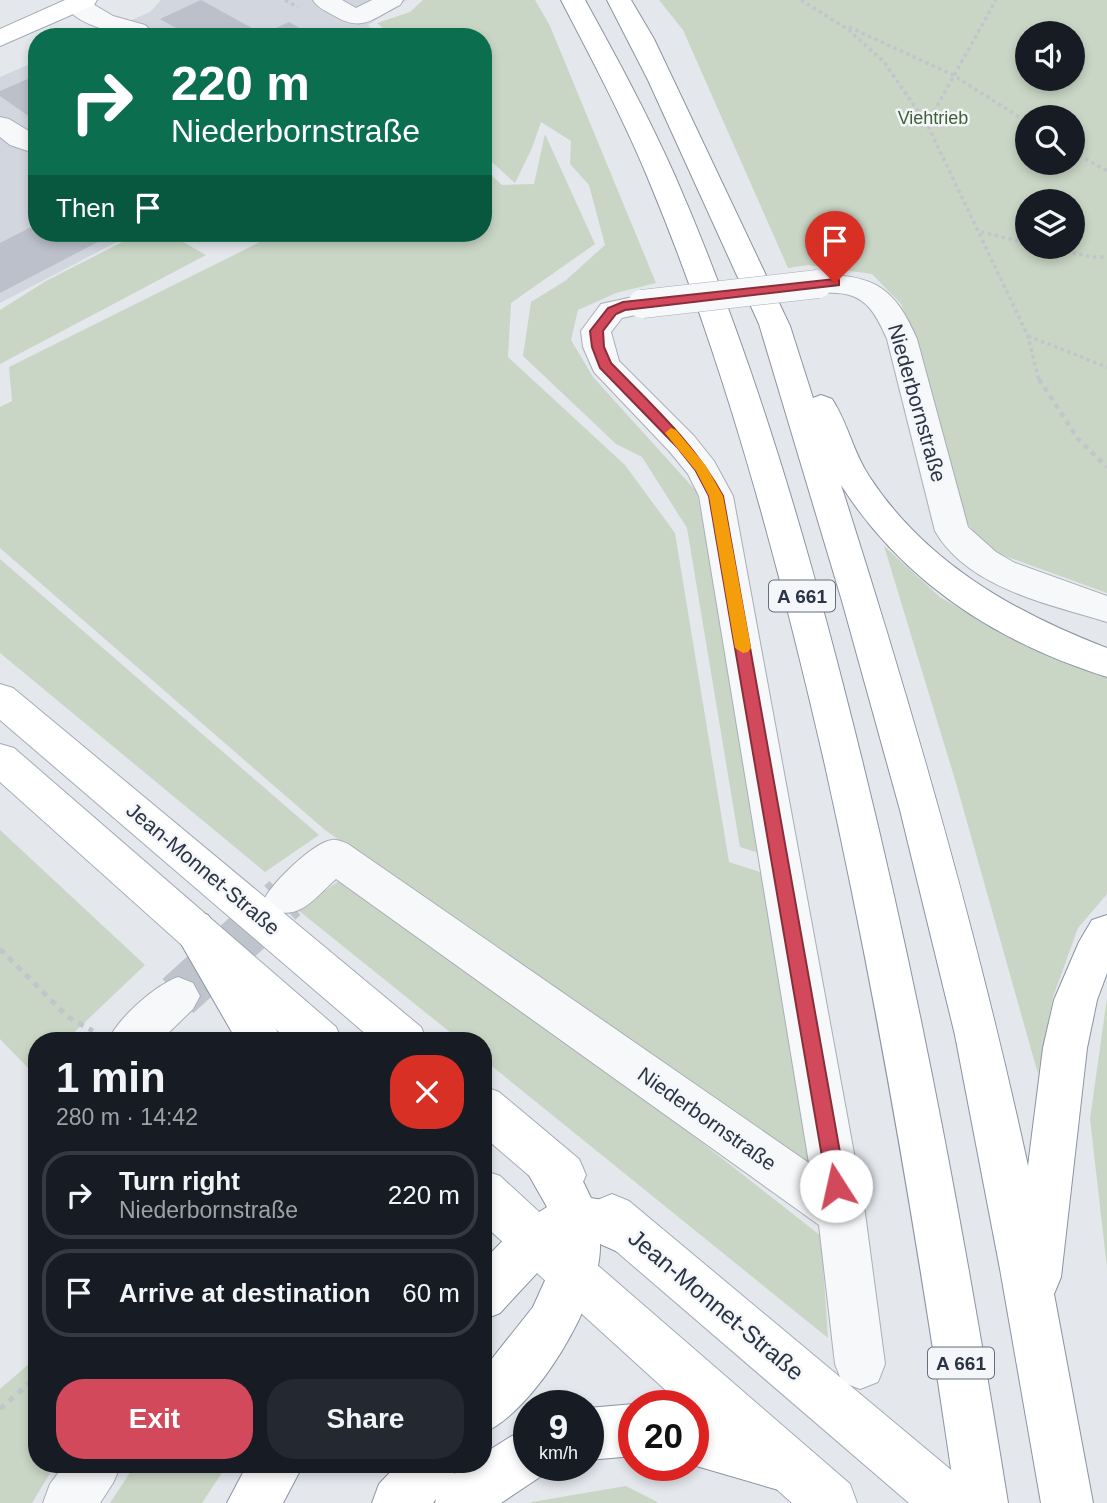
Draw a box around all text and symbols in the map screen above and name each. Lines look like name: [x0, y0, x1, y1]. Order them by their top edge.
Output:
map controls: [1015, 21, 1085, 259]
button: sound: [1015, 21, 1085, 91]
icon: right: [56, 56, 147, 147]
text: 220 m: [171, 56, 310, 110]
button: search: [1015, 105, 1085, 175]
park label: Viehtrieb: [898, 108, 968, 128]
text: Niederbornstraße: [171, 113, 420, 149]
icon: arrive: [129, 189, 167, 227]
button: layers: [1015, 189, 1085, 259]
text: Then: [56, 193, 115, 223]
pin: [805, 211, 865, 283]
icon: arrive: [816, 222, 854, 260]
street label: Niederbornstraße: [884, 321, 951, 485]
road number: A 661: [769, 580, 835, 611]
street label: Jean-Monnet-Straße: [122, 798, 284, 939]
text: 1 min: [56, 1054, 166, 1101]
button: close: [390, 1055, 464, 1129]
street label: Niederbornstraße: [634, 1062, 781, 1175]
text: 280 m · 14:42: [56, 1104, 198, 1130]
position arrow: [799, 1149, 873, 1223]
text: Turn right: [119, 1166, 240, 1196]
icon: right: [60, 1176, 98, 1214]
text: 220 m: [388, 1180, 460, 1210]
text: Niederbornstraße: [119, 1197, 298, 1223]
street label: Jean-Monnet-Straße: [623, 1224, 809, 1386]
icon: arrive: [60, 1274, 98, 1312]
text: Arrive at destination: [119, 1278, 370, 1308]
text: 60 m: [402, 1278, 460, 1308]
road number: A 661: [928, 1348, 994, 1378]
button: Exit: [56, 1379, 253, 1459]
button: Share: [267, 1379, 464, 1459]
speed limit sign: 20: [618, 1390, 709, 1481]
text: 9: [549, 1407, 568, 1446]
text: km/h: [539, 1443, 578, 1463]

